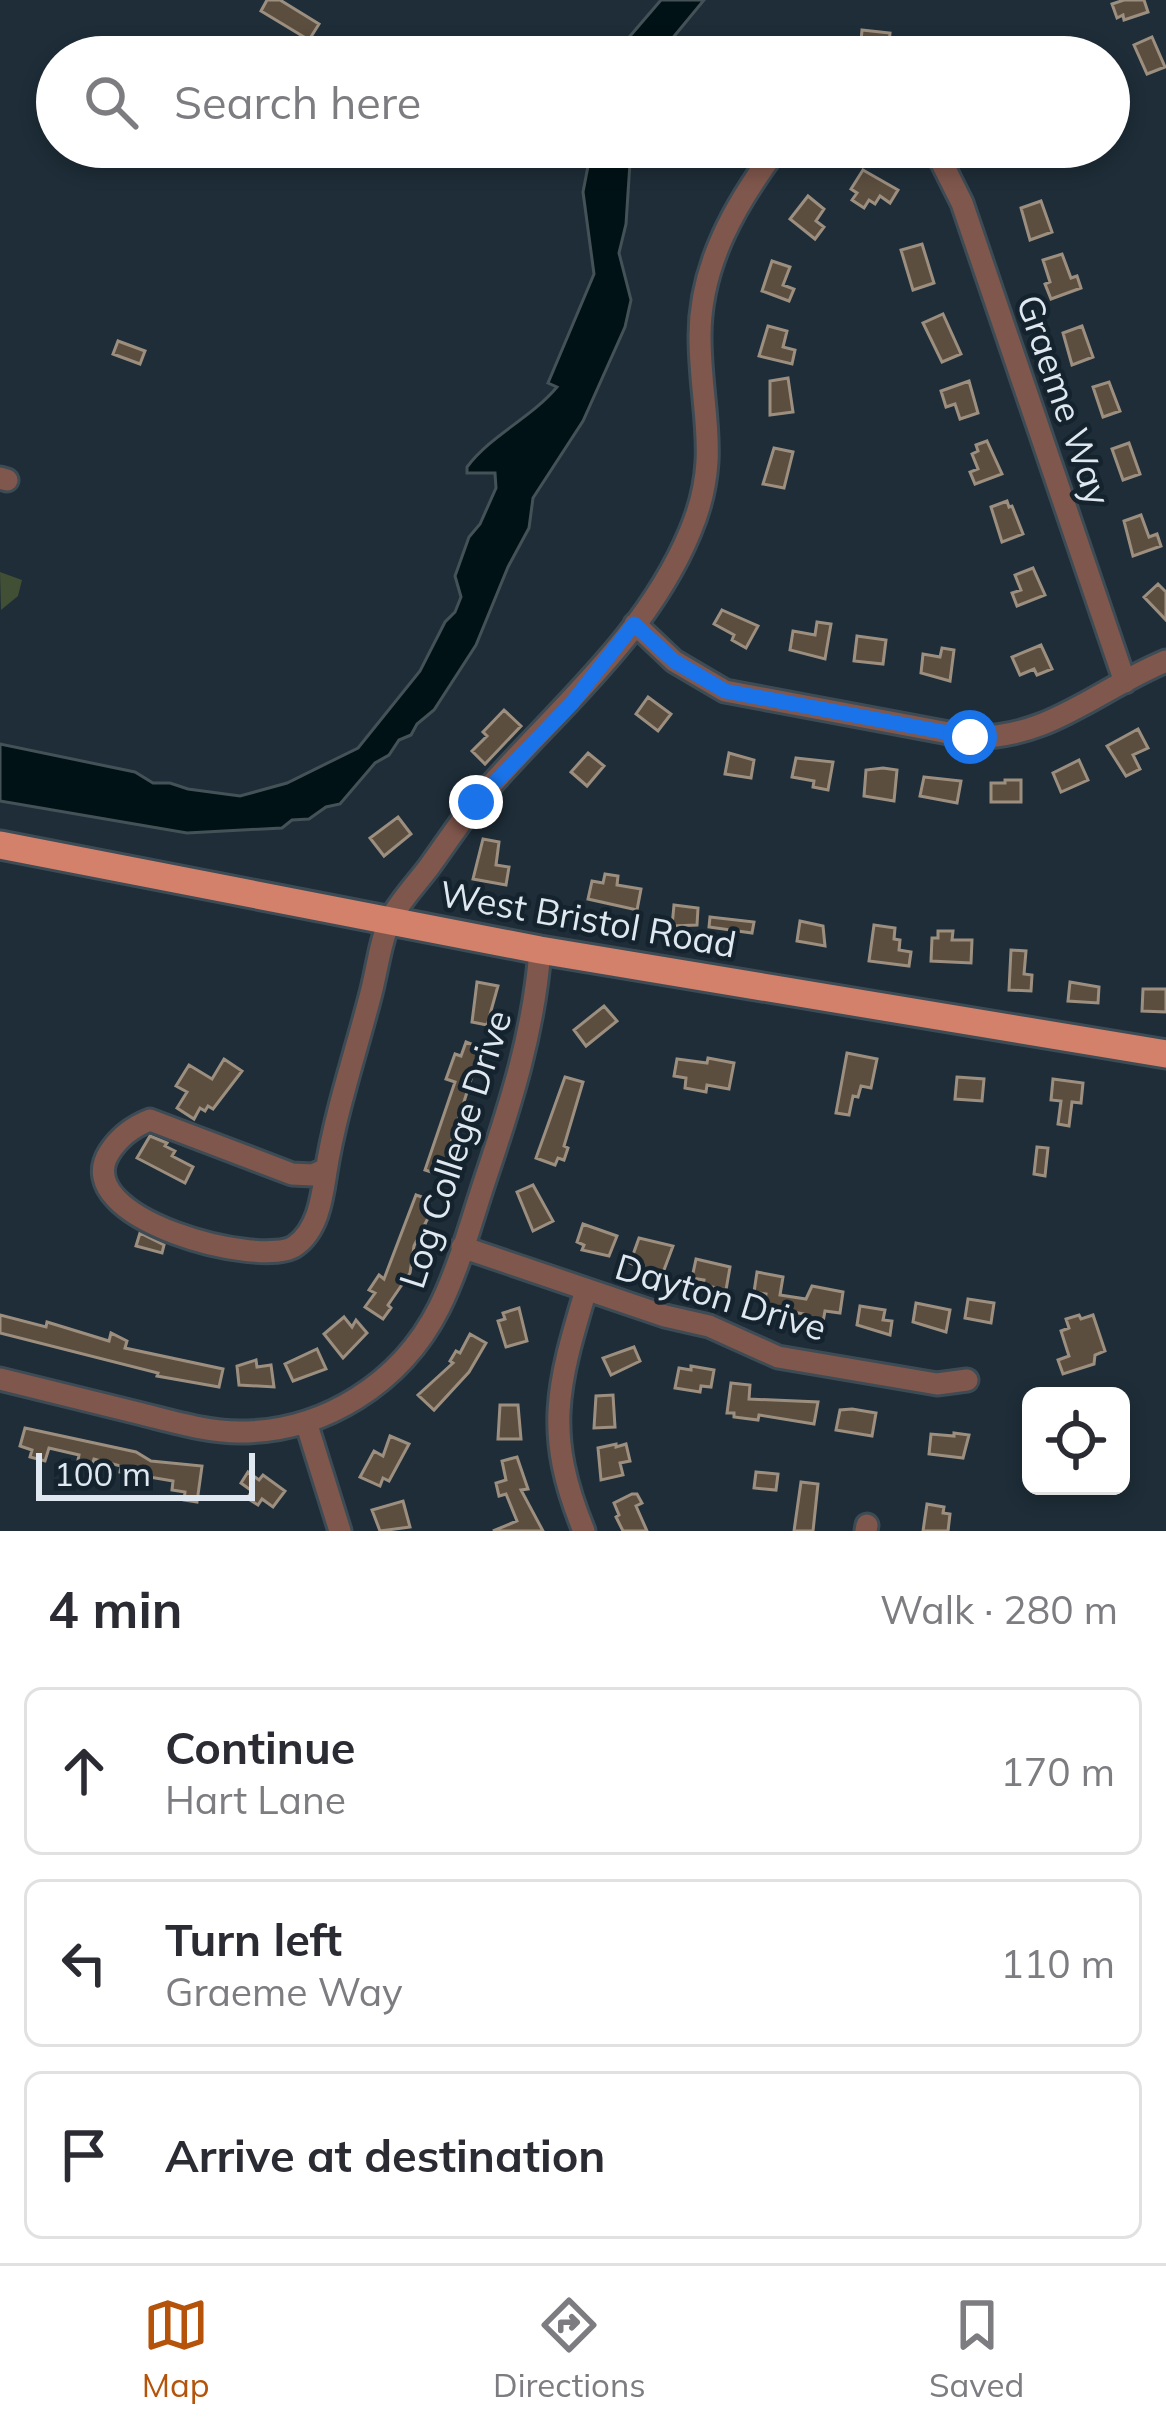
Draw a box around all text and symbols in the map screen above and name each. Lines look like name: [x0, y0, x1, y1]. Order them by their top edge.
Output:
search box: [36, 36, 1130, 168]
icon: search: [78, 69, 144, 135]
text: Search here: [174, 74, 421, 130]
street label: Graeme Way: [1007, 289, 1121, 511]
route start: [943, 710, 997, 764]
route end: [449, 775, 503, 829]
street label: West Bristol Road: [436, 870, 740, 967]
street label: Log College Drive: [388, 1004, 521, 1293]
street label: Dayton Drive: [610, 1243, 832, 1350]
map controls: [1022, 1387, 1130, 1495]
button: locate: [1022, 1387, 1130, 1495]
scale bar: [36, 1447, 255, 1500]
text: 100 m: [54, 1453, 151, 1494]
text: 4 min: [48, 1577, 183, 1641]
text: Walk · 280 m: [880, 1585, 1118, 1634]
text: Continue: [165, 1719, 355, 1775]
icon: ahead: [51, 1738, 117, 1804]
text: 170 m: [1000, 1747, 1115, 1796]
text: Hart Lane: [165, 1775, 346, 1824]
text: Turn left: [165, 1911, 342, 1967]
icon: left: [51, 1930, 117, 1996]
text: 110 m: [1000, 1939, 1115, 1988]
text: Graeme Way: [165, 1967, 403, 2016]
icon: arrive: [51, 2122, 117, 2188]
text: Arrive at destination: [165, 2127, 605, 2183]
tab: Map: [142, 2292, 210, 2405]
tab: Directions: [493, 2292, 646, 2405]
tab: Saved: [929, 2292, 1024, 2405]

